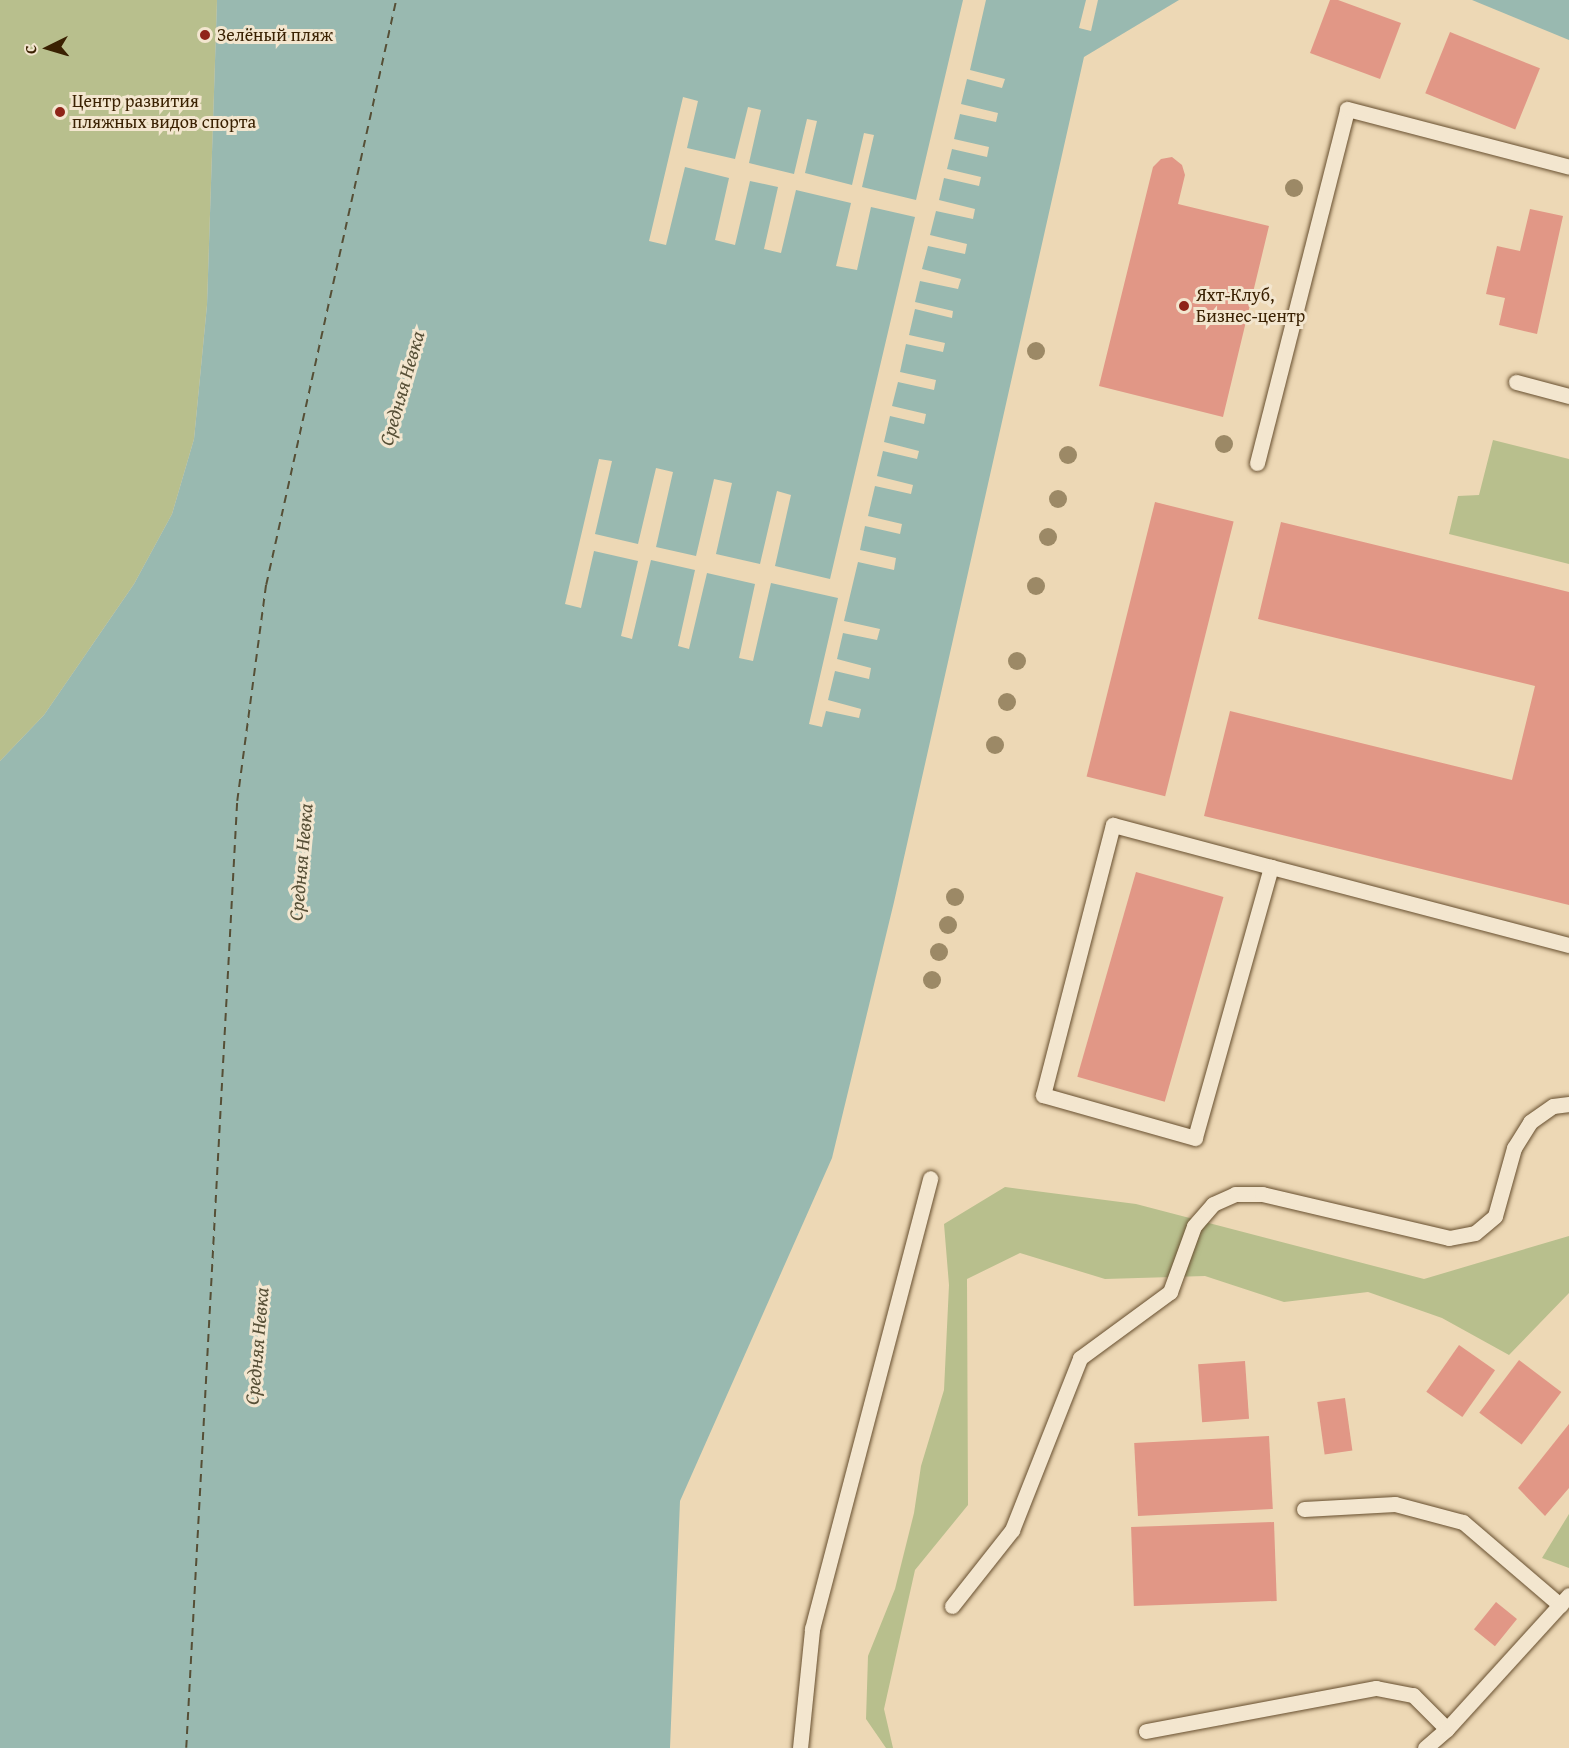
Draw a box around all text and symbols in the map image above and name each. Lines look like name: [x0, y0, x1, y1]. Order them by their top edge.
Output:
north arrow: [18, 18, 78, 78]
place label: Зелёный пляж: [217, 24, 333, 46]
marker: Зелёный пляж: [198, 28, 212, 42]
text: С: [18, 44, 42, 55]
place label: Центр развития пляжных видов спорта: [72, 91, 256, 134]
marker: Центр развития пляжных видов спорта: [53, 105, 67, 119]
place label: Яхт-Клуб, Бизнес-центр: [1196, 285, 1305, 328]
marker: Яхт-Клуб, Бизнес-центр: [1177, 299, 1191, 313]
water label: Средняя Невка: [373, 328, 429, 448]
water label: Средняя Невка: [283, 802, 317, 922]
water label: Средняя Невка: [239, 1286, 273, 1406]

